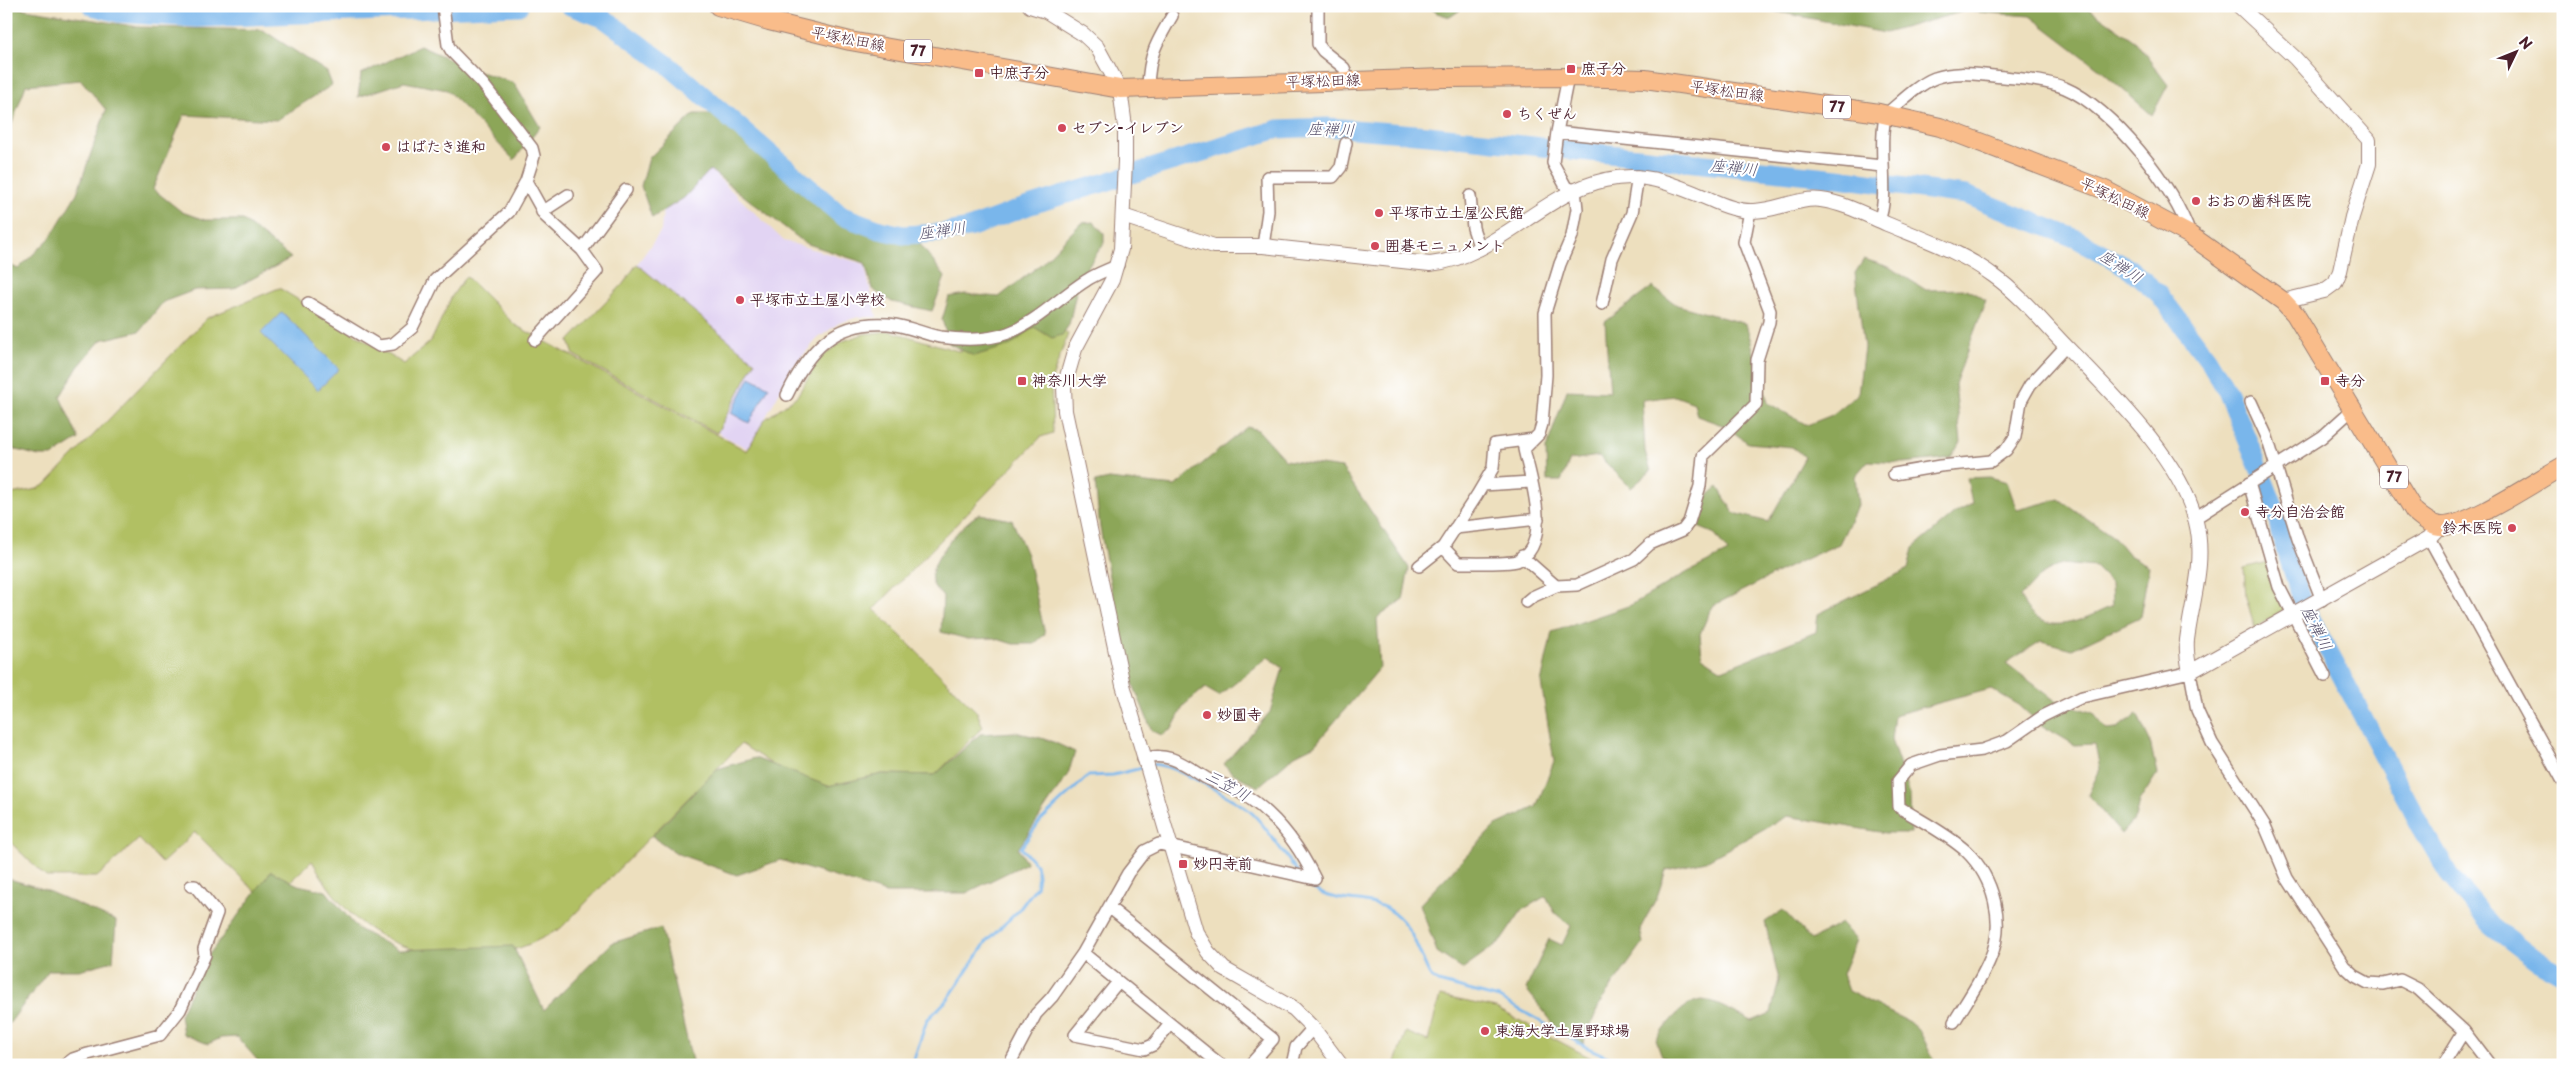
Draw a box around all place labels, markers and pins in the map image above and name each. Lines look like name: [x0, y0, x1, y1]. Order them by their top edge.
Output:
place label: 庶子分: [1581, 56, 1626, 79]
place label: 中庶子分: [989, 60, 1049, 83]
marker: 庶子分: [1565, 63, 1577, 75]
marker: 中庶子分: [973, 67, 985, 79]
place label: ちくぜん: [1517, 101, 1577, 124]
marker: ちくぜん: [1501, 108, 1513, 120]
place label: セブン-イレブン: [1072, 115, 1184, 138]
marker: セブン-イレブン: [1056, 122, 1068, 134]
place label: はばたき進和: [396, 134, 486, 157]
marker: はばたき進和: [380, 141, 392, 153]
place label: おおの歯科医院: [2206, 188, 2311, 211]
marker: おおの歯科医院: [2190, 195, 2202, 207]
place label: 平塚市立土屋公民館: [1389, 200, 1524, 223]
marker: 平塚市立土屋公民館: [1373, 207, 1385, 219]
place label: 囲碁モニュメント: [1385, 233, 1505, 256]
marker: 囲碁モニュメント: [1369, 240, 1381, 252]
place label: 平塚市立土屋小学校: [750, 287, 885, 310]
marker: 平塚市立土屋小学校: [734, 294, 746, 306]
place label: 神奈川大学: [1032, 368, 1107, 391]
place label: 寺分: [2335, 368, 2365, 391]
marker: 神奈川大学: [1016, 375, 1028, 387]
marker: 寺分: [2319, 375, 2331, 387]
place label: 寺分自治会館: [2255, 499, 2345, 522]
marker: 寺分自治会館: [2239, 506, 2251, 518]
place label: 鈴木医院: [2442, 515, 2502, 538]
marker: 鈴木医院: [2506, 522, 2518, 534]
place label: 妙圓寺: [1217, 702, 1262, 725]
marker: 妙圓寺: [1201, 709, 1213, 721]
place label: 妙円寺前: [1193, 851, 1253, 874]
marker: 妙円寺前: [1177, 858, 1189, 870]
place label: 東海大学土屋野球場: [1495, 1018, 1630, 1041]
marker: 東海大学土屋野球場: [1479, 1025, 1491, 1037]

